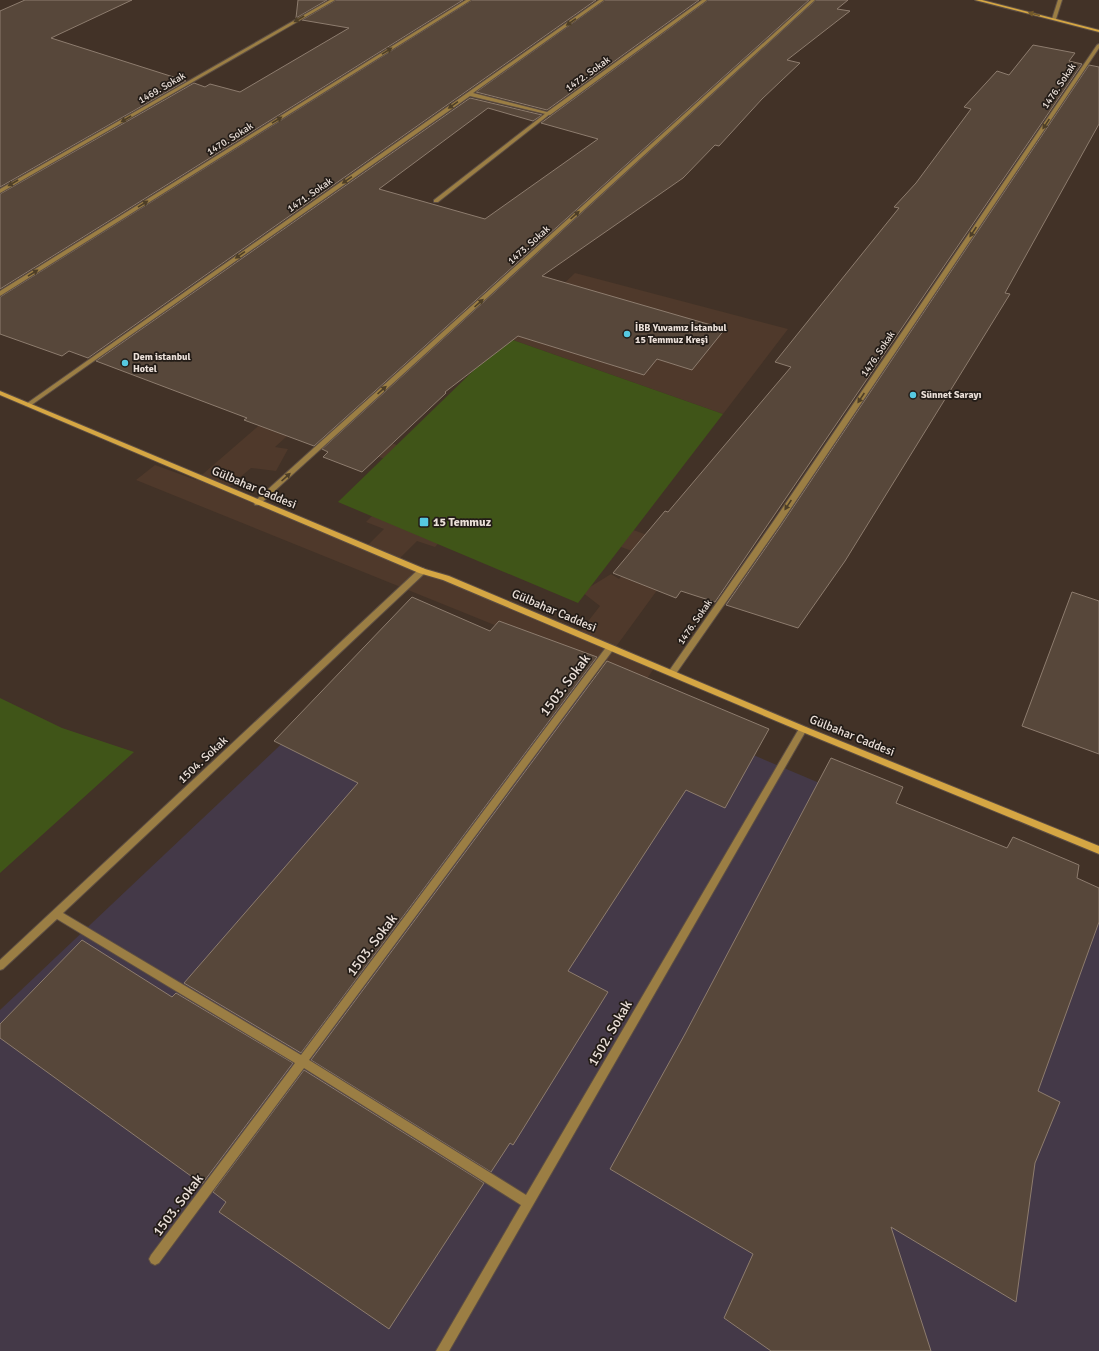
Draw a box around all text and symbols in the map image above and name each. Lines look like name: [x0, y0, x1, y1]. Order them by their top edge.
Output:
one-way arrow: [1028, 11, 1040, 17]
one-way arrow: [293, 16, 305, 23]
one-way arrow: [565, 18, 576, 27]
one-way arrow: [381, 48, 393, 55]
street label: 1472. Sokak: [563, 54, 613, 94]
street label: 1476. Sokak: [1039, 61, 1079, 111]
street label: 1469. Sokak: [136, 70, 188, 106]
one-way arrow: [448, 101, 458, 109]
one-way arrow: [120, 115, 132, 122]
one-way arrow: [271, 117, 283, 124]
one-way arrow: [1042, 119, 1050, 129]
street label: 1470. Sokak: [205, 120, 255, 158]
street label: 1471. Sokak: [285, 175, 335, 215]
one-way arrow: [341, 176, 352, 184]
one-way arrow: [7, 180, 19, 187]
one-way arrow: [138, 200, 148, 208]
one-way arrow: [570, 211, 580, 220]
street label: 1473. Sokak: [506, 223, 552, 267]
one-way arrow: [969, 227, 977, 237]
one-way arrow: [235, 251, 246, 259]
one-way arrow: [28, 269, 38, 277]
one-way arrow: [474, 298, 484, 307]
place label: İBB Yuvamız İstanbul 15 Temmuz Kreşi: [635, 321, 727, 346]
marker: İBB Yuvamız İstanbul 15 Temmuz Kreşi: [622, 329, 632, 339]
street label: 1476. Sokak: [858, 329, 898, 379]
place label: Dem istanbul Hotel: [133, 351, 191, 375]
marker: Dem istanbul Hotel: [120, 358, 130, 368]
one-way arrow: [377, 385, 388, 394]
place label: Sünnet Sarayı: [921, 389, 982, 401]
marker: Sünnet Sarayı: [908, 390, 918, 400]
one-way arrow: [857, 392, 865, 403]
street label: Gülbahar Caddesi: [209, 463, 299, 513]
one-way arrow: [281, 472, 291, 482]
one-way arrow: [785, 499, 792, 511]
place label: 15 Temmuz: [433, 515, 492, 530]
marker: 15 Temmuz: [418, 516, 430, 528]
street label: Gülbahar Caddesi: [509, 586, 599, 636]
street label: 1476. Sokak: [675, 597, 715, 647]
street label: 1503. Sokak: [536, 651, 594, 719]
street label: Gülbahar Caddesi: [807, 712, 897, 760]
street label: 1504. Sokak: [175, 733, 231, 787]
street label: 1503. Sokak: [343, 911, 401, 979]
street label: 1502. Sokak: [584, 997, 636, 1069]
street label: 1503. Sokak: [149, 1171, 207, 1239]

